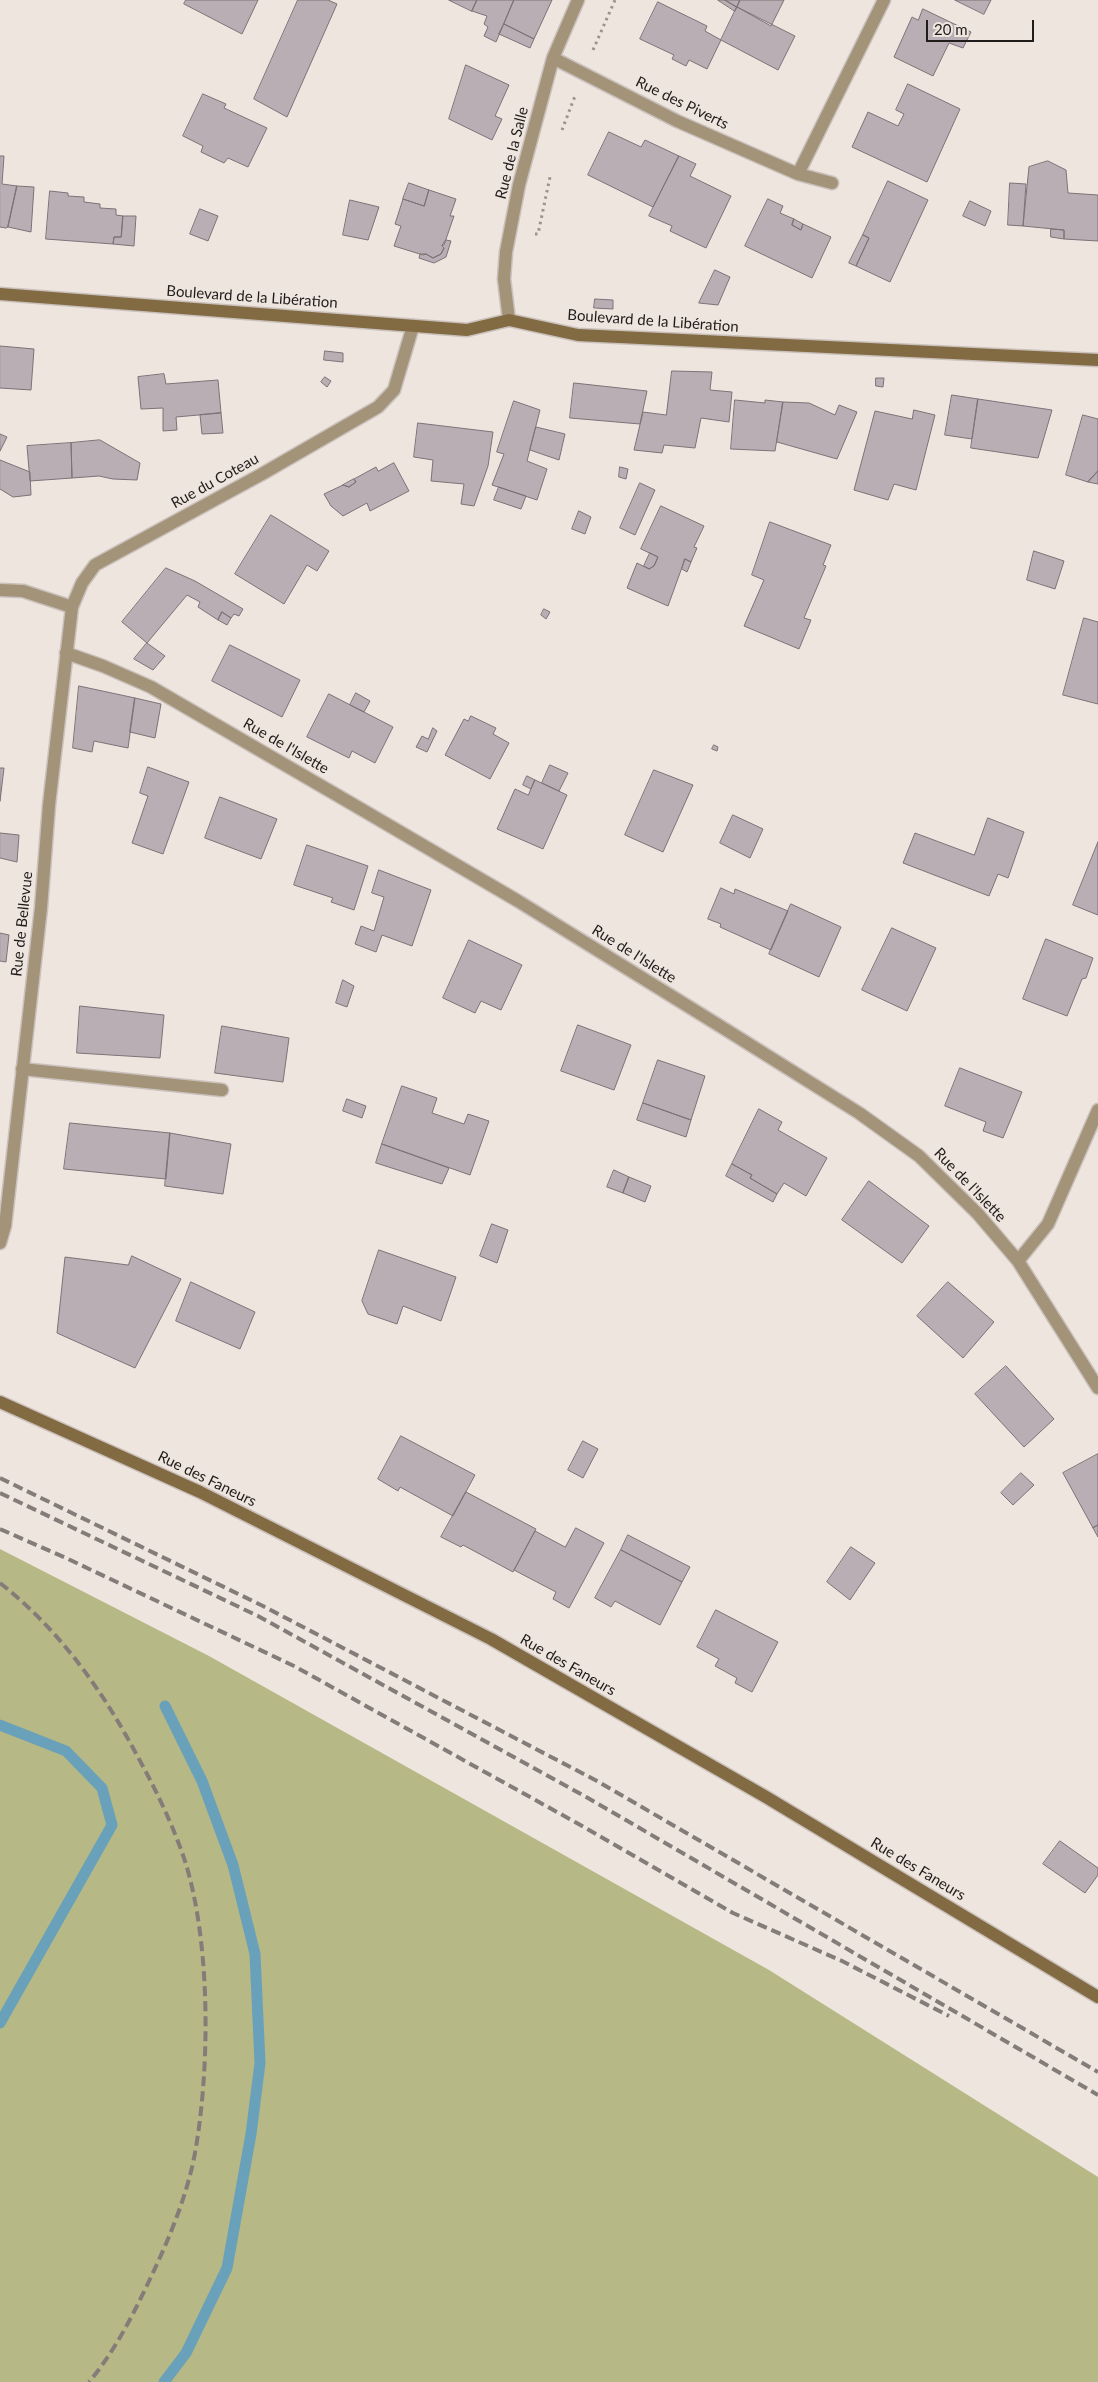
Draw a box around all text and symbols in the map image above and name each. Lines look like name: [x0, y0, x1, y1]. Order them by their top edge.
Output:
scale bar: [928, 10, 1036, 42]
text: 20 m: [934, 20, 968, 38]
street label: Rue des Piverts: [633, 73, 731, 133]
street label: Rue de la Salle: [492, 105, 532, 201]
street label: Boulevard de la Libération: [166, 282, 338, 312]
street label: Boulevard de la Libération: [567, 306, 739, 336]
street label: Rue du Coteau: [168, 450, 262, 512]
street label: Rue de l'Islette: [240, 714, 332, 778]
street label: Rue de Bellevue: [8, 870, 36, 978]
street label: Rue de l'Islette: [589, 921, 679, 987]
street label: Rue de l'Islette: [930, 1144, 1010, 1226]
street label: Rue des Faneurs: [155, 1447, 259, 1511]
street label: Rue des Faneurs: [517, 1630, 619, 1700]
street label: Rue des Faneurs: [867, 1834, 969, 1904]

